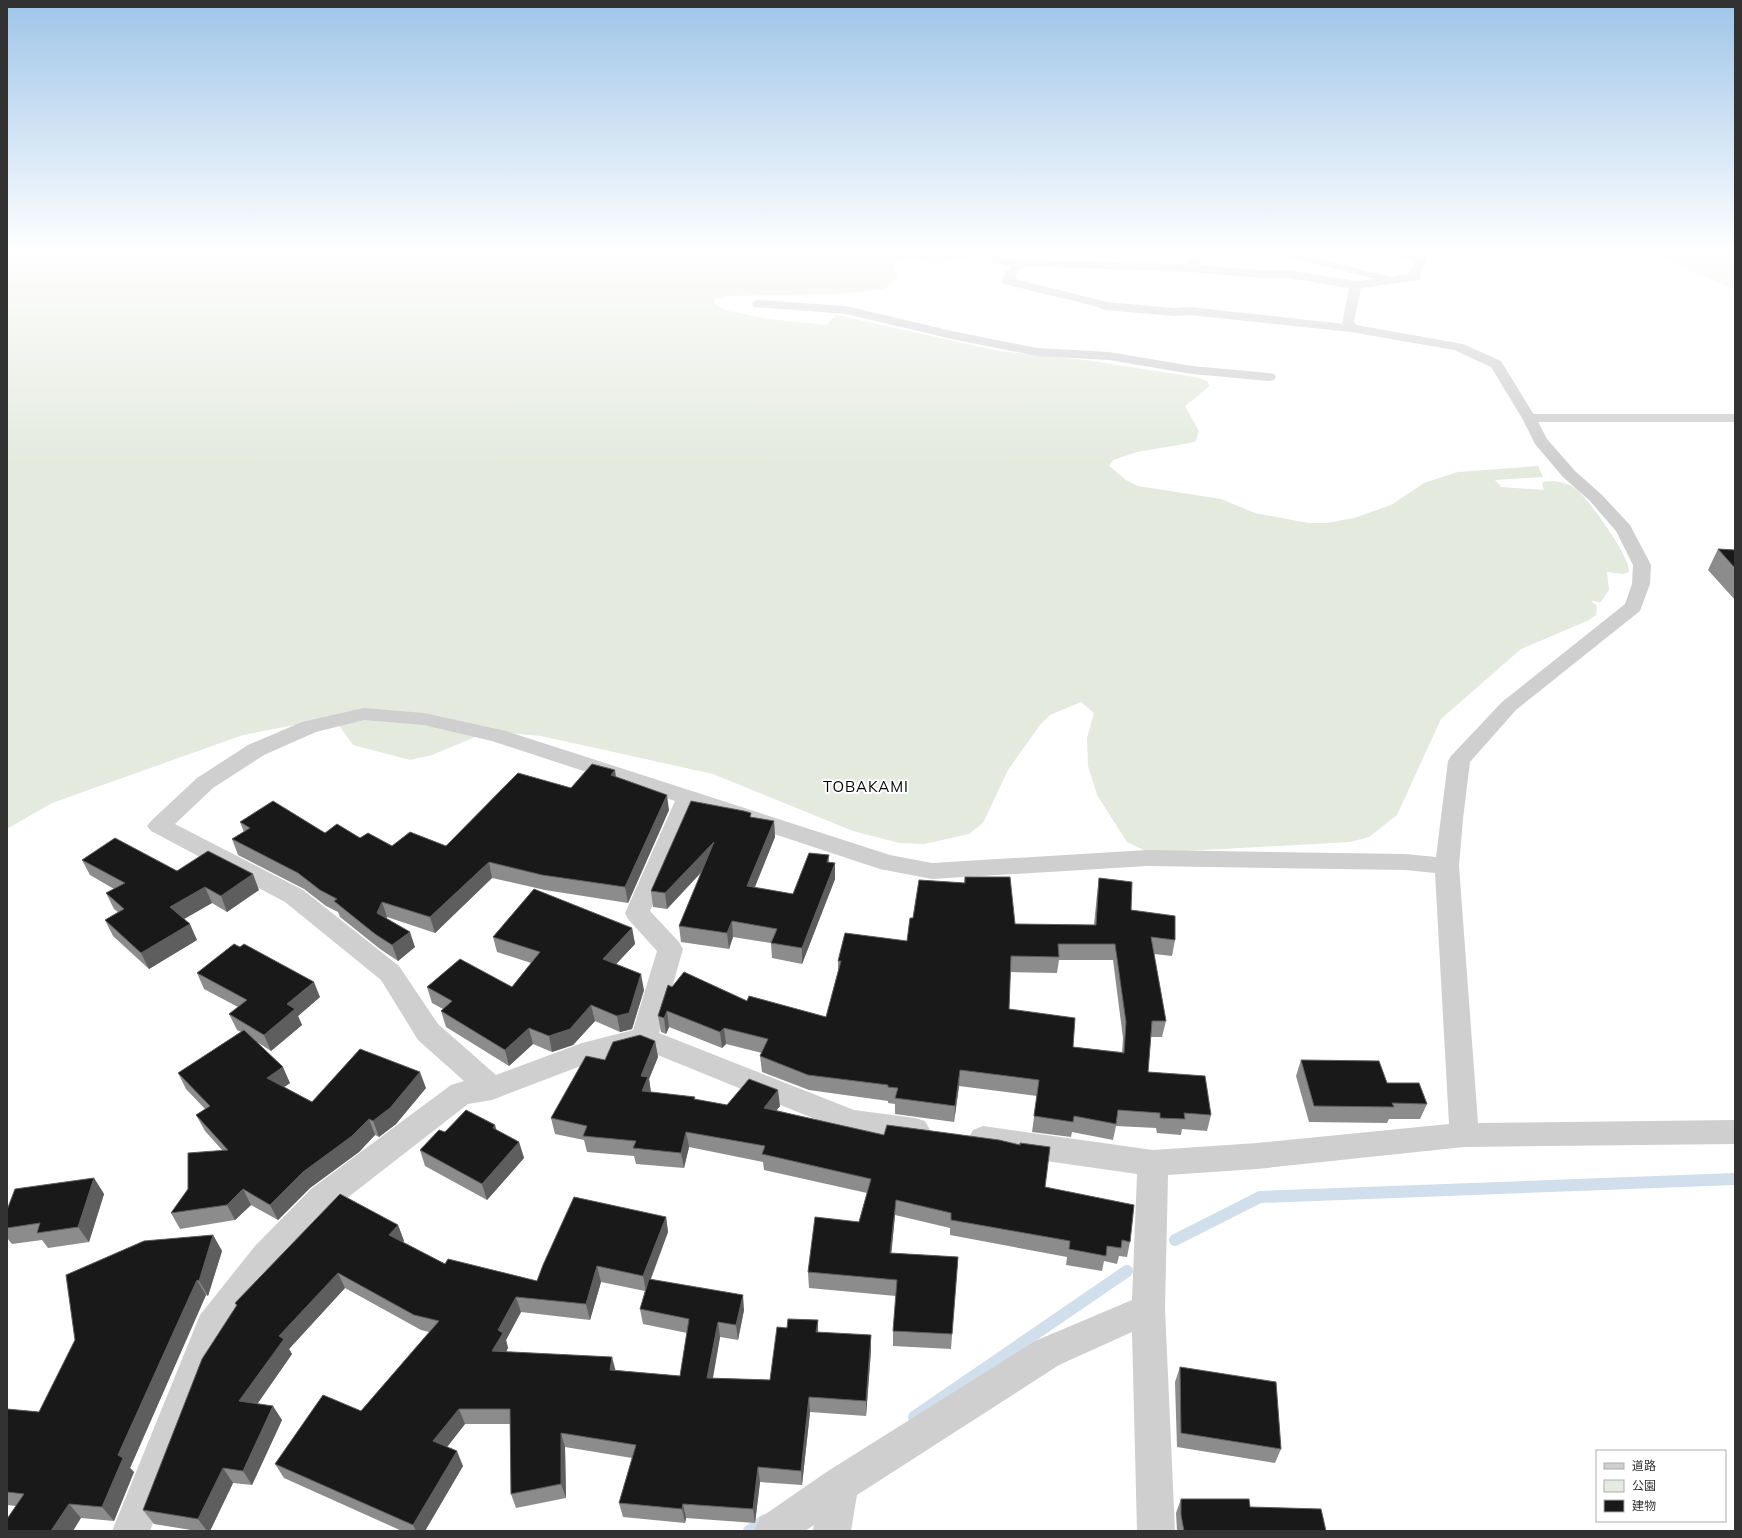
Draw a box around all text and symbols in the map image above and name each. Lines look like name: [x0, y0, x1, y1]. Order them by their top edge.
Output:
district label: TOBAKAMI: [823, 777, 909, 796]
legend: [1596, 1450, 1726, 1522]
text: 道路: [1632, 1458, 1656, 1473]
text: 公園: [1632, 1478, 1656, 1493]
text: 建物: [1632, 1498, 1656, 1513]

